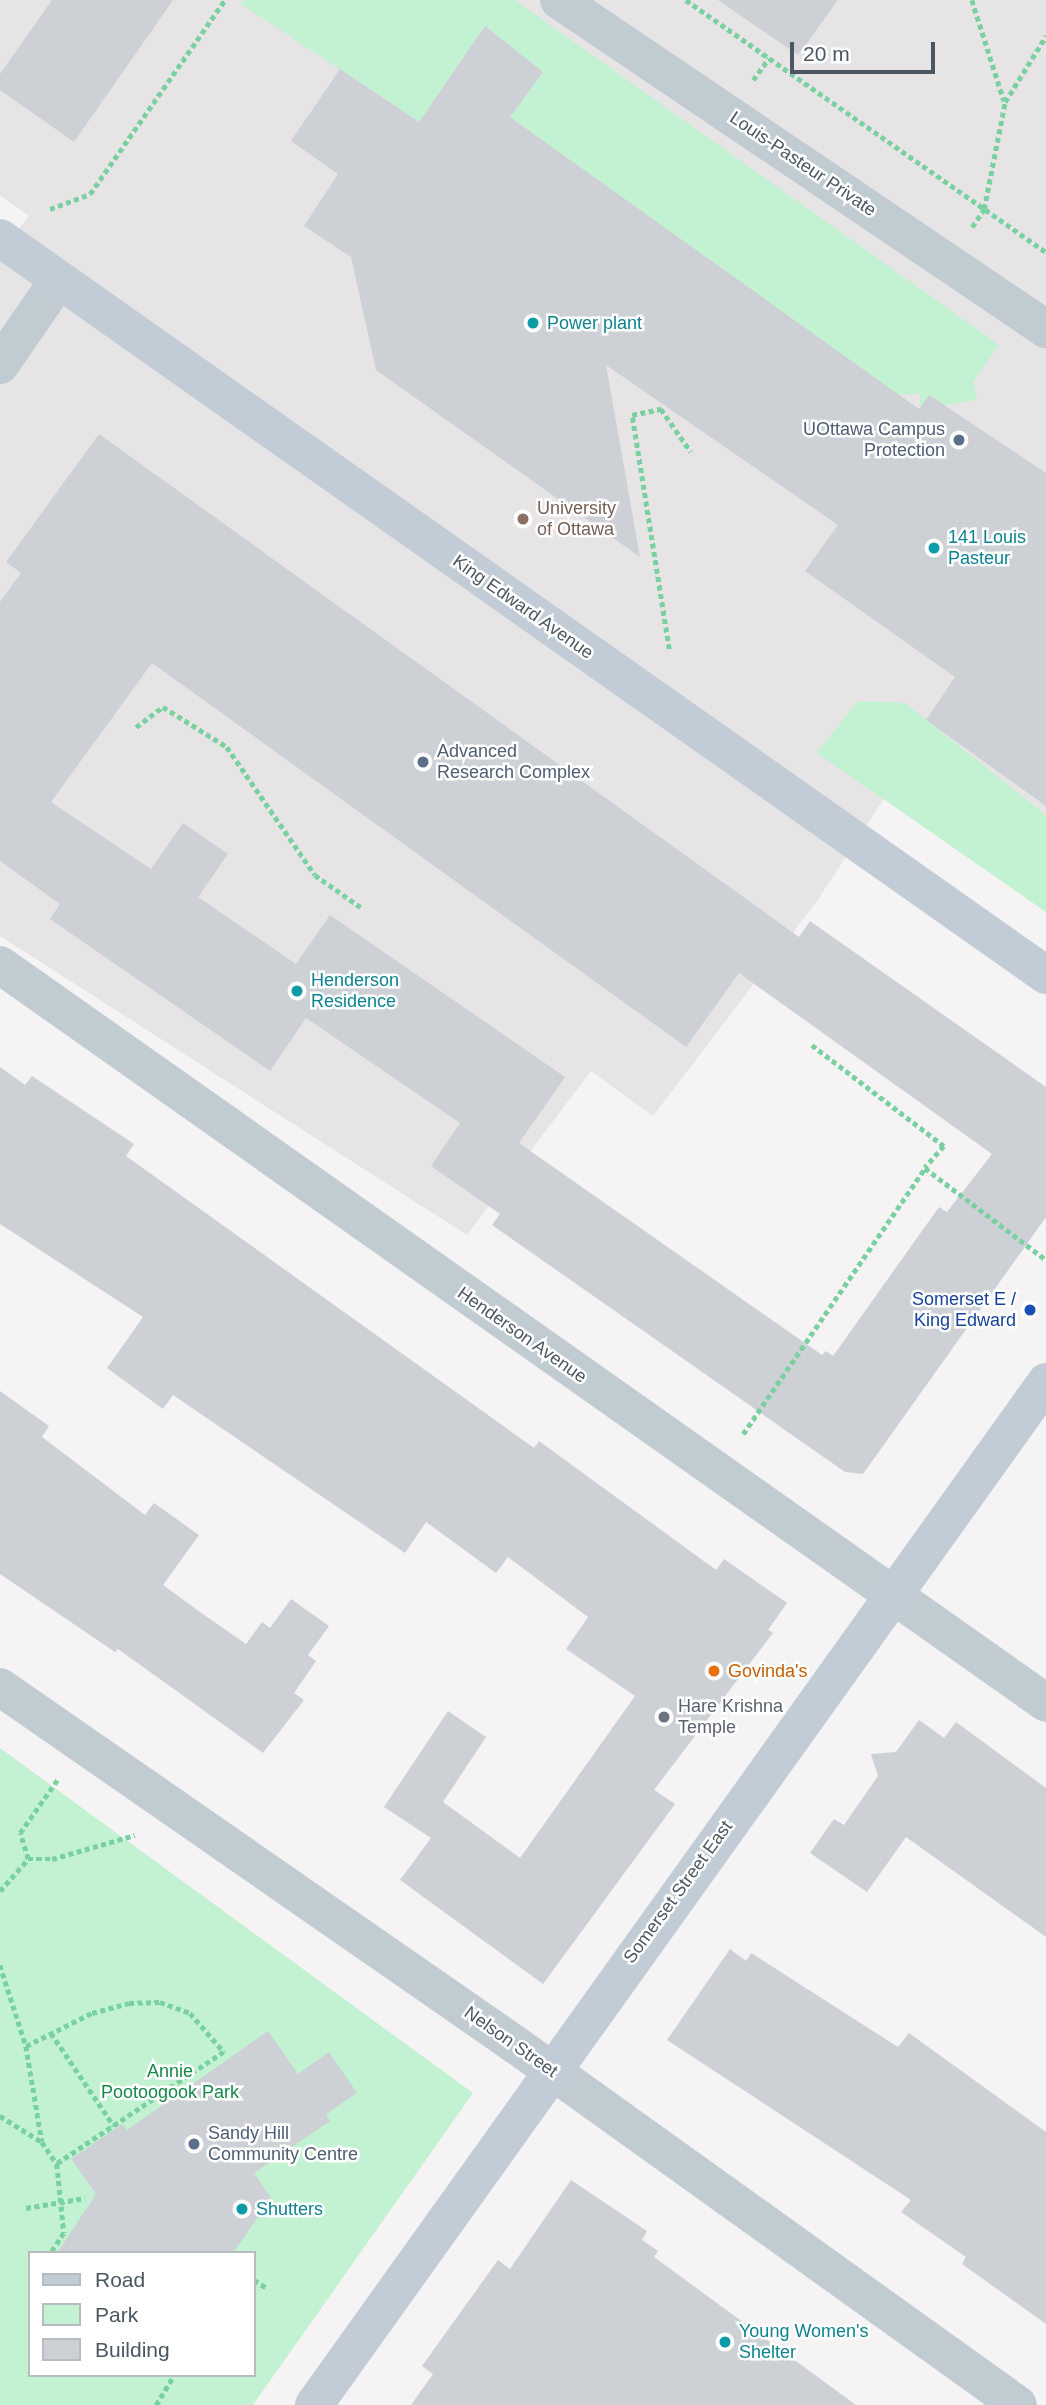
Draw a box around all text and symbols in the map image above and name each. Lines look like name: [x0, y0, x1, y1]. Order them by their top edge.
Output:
scale bar: [794, 28, 939, 72]
text: 20 m: [803, 42, 850, 65]
street label: Louis-Pasteur Private: [726, 107, 880, 221]
place label: Power plant: [547, 312, 642, 334]
marker: Power plant: [525, 315, 541, 331]
place label: UOttawa Campus Protection: [803, 419, 945, 462]
marker: UOttawa Campus Protection: [951, 432, 967, 448]
place label: University of Ottawa: [537, 498, 616, 540]
marker: University of Ottawa: [515, 511, 531, 527]
place label: 141 Louis Pasteur: [948, 527, 1026, 570]
marker: 141 Louis Pasteur: [926, 540, 942, 556]
street label: King Edward Avenue: [448, 550, 598, 664]
place label: Advanced Research Complex: [437, 741, 590, 784]
marker: Advanced Research Complex: [415, 754, 431, 770]
place label: Henderson Residence: [311, 970, 399, 1012]
marker: Henderson Residence: [289, 983, 305, 999]
street label: Henderson Avenue: [453, 1282, 591, 1388]
place label: Somerset E / King Edward: [912, 1289, 1016, 1332]
marker: Somerset E / King Edward: [1022, 1302, 1038, 1318]
place label: Govinda's: [728, 1660, 807, 1682]
marker: Govinda's: [706, 1663, 722, 1679]
place label: Hare Krishna Temple: [678, 1696, 783, 1738]
marker: Hare Krishna Temple: [656, 1709, 672, 1725]
street label: Somerset Street East: [619, 1816, 737, 1968]
street label: Nelson Street: [460, 2002, 562, 2082]
park label: Annie Pootoogook Park: [101, 2061, 239, 2104]
place label: Sandy Hill Community Centre: [208, 2123, 358, 2166]
marker: Sandy Hill Community Centre: [186, 2136, 202, 2152]
place label: Shutters: [256, 2198, 323, 2220]
marker: Shutters: [234, 2201, 250, 2217]
legend: [28, 2251, 256, 2377]
text: Road: [95, 2268, 145, 2291]
text: Park: [95, 2303, 138, 2326]
place label: Young Women's Shelter: [739, 2321, 869, 2364]
marker: Young Women's Shelter: [717, 2334, 733, 2350]
text: Building: [95, 2338, 170, 2361]

